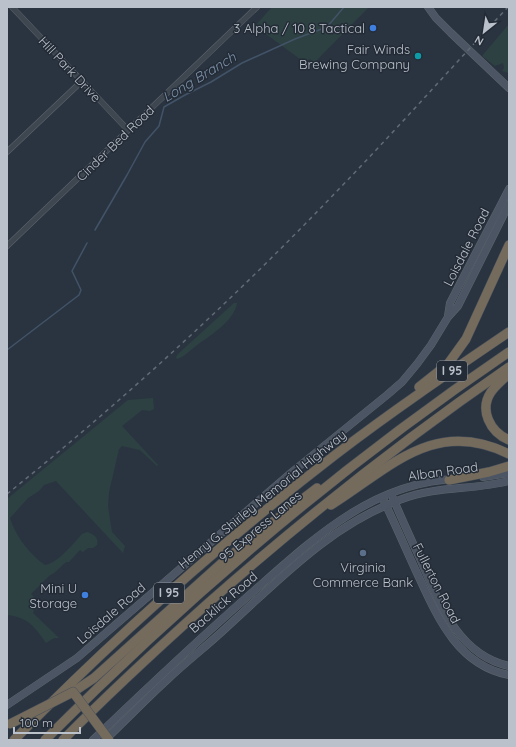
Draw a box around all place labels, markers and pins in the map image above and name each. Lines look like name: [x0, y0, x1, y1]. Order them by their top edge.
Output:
place label: 3 Alpha / 10 8 Tactical: [234, 20, 365, 36]
marker: 3 Alpha / 10 8 Tactical: [368, 23, 378, 33]
place label: Fair Winds Brewing Company: [299, 41, 410, 72]
marker: Fair Winds Brewing Company: [413, 51, 423, 61]
marker: Virginia Commerce Bank: [358, 548, 368, 558]
place label: Virginia Commerce Bank: [313, 559, 413, 590]
place label: Mini U Storage: [30, 580, 77, 611]
marker: Mini U Storage: [80, 590, 90, 600]

